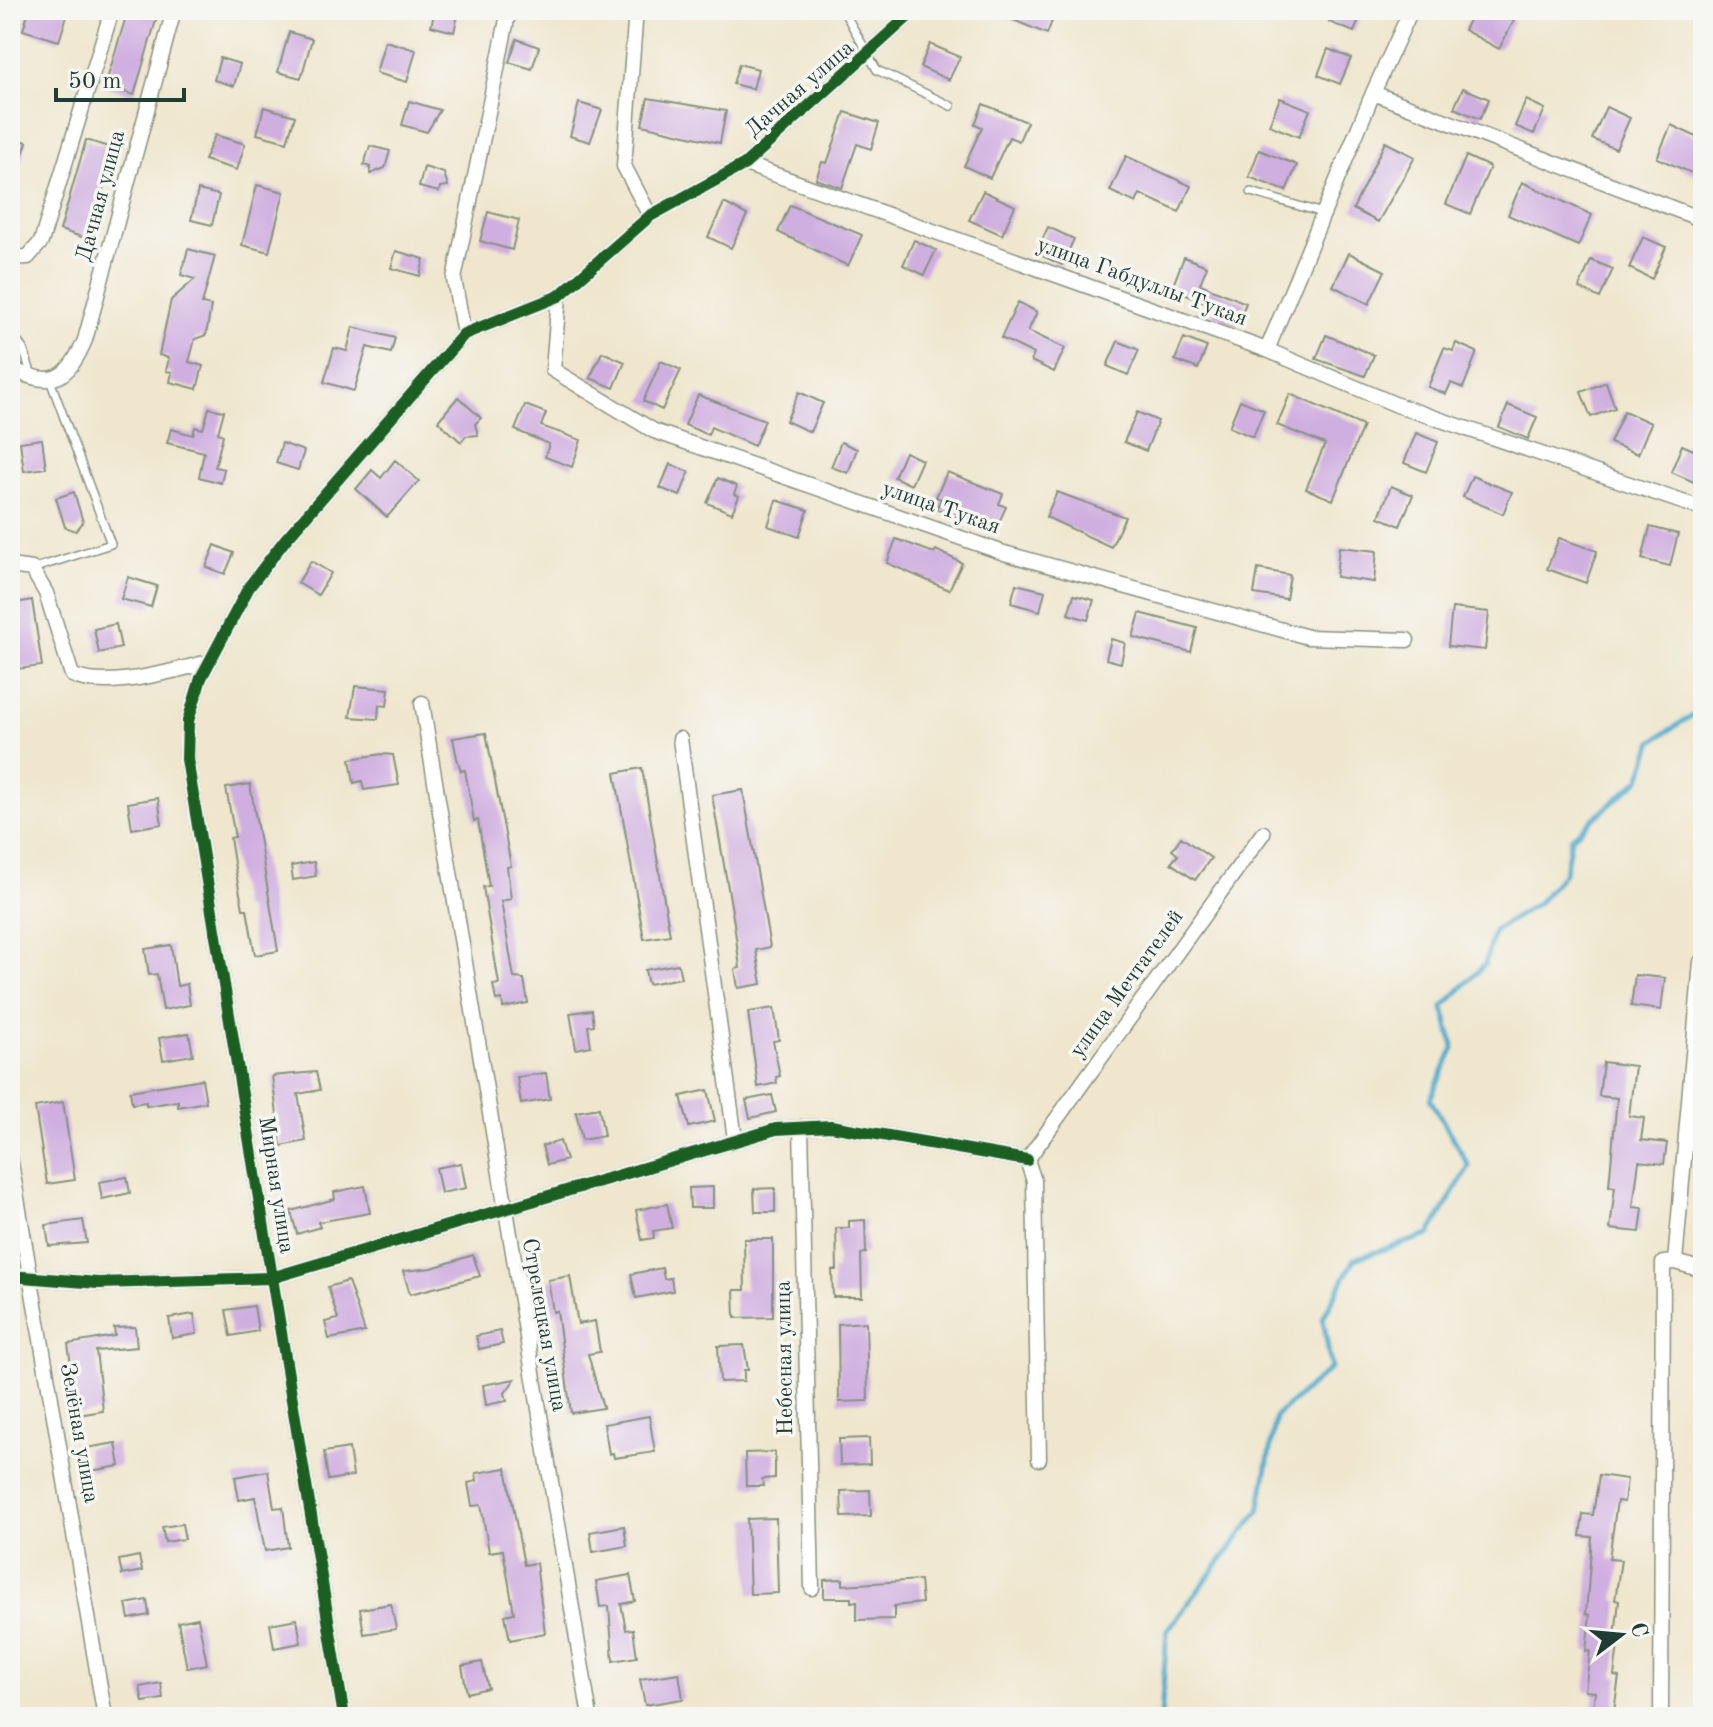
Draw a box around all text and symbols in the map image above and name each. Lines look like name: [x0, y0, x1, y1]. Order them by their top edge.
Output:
street label: Дачная улица: [742, 36, 858, 142]
scale bar: [56, 52, 184, 102]
text: 50 m: [68, 70, 122, 94]
street label: Дачная улица: [73, 128, 129, 264]
street label: улица Габдуллы Тукая: [1034, 234, 1250, 330]
street label: улица Тукая: [879, 478, 1003, 538]
street label: улица Мечтателей: [1066, 906, 1188, 1062]
street label: Мирная улица: [254, 1115, 298, 1255]
street label: Стрелецкая улица: [518, 1237, 570, 1414]
street label: Небесная улица: [773, 1280, 797, 1436]
street label: Зелёная улица: [56, 1361, 102, 1505]
north arrow: [1581, 1595, 1661, 1675]
text: С: [1626, 1620, 1651, 1640]

